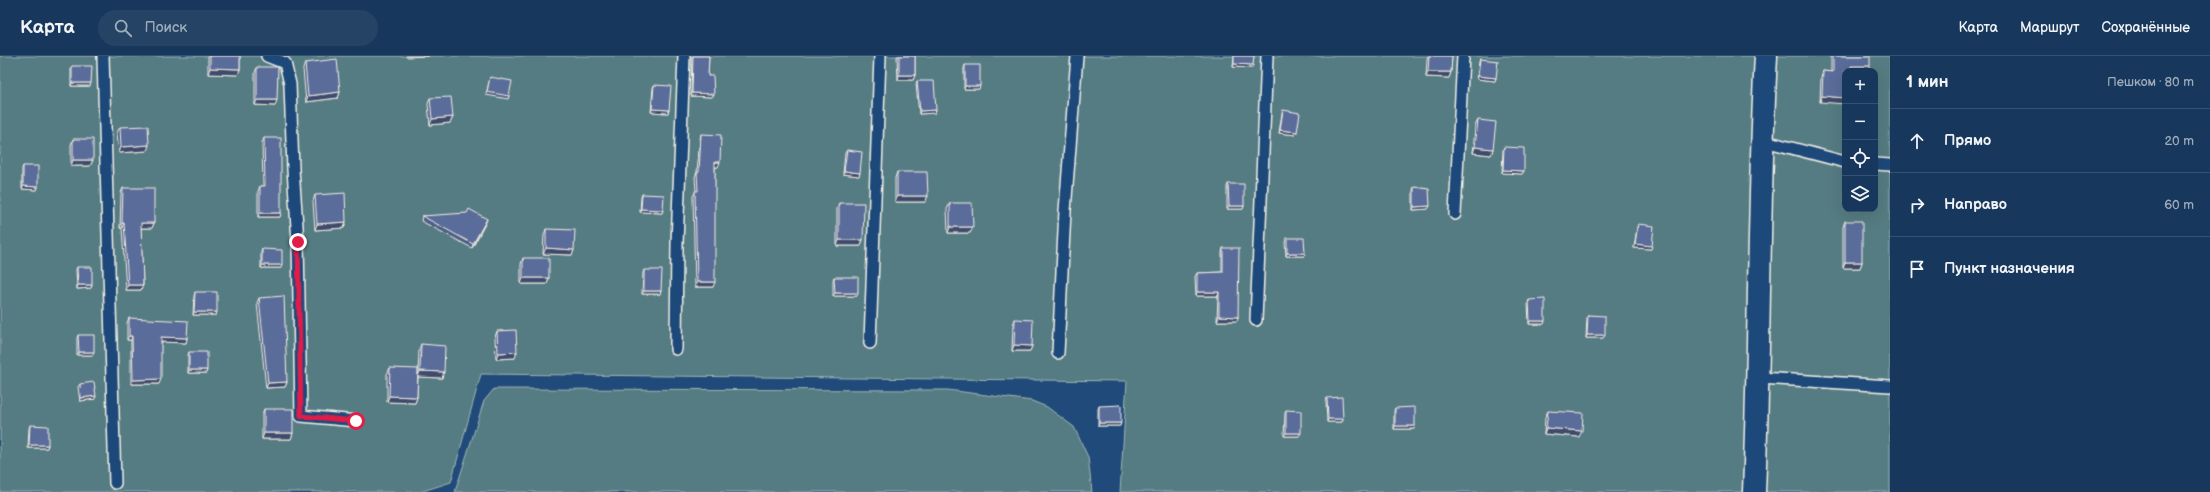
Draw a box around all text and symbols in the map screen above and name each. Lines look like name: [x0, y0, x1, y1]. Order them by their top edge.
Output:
search box: [98, 10, 378, 46]
text: Карта: [20, 16, 74, 39]
icon: search: [112, 17, 134, 39]
text: Поиск: [144, 18, 187, 37]
text: Карта: [1959, 19, 1998, 36]
text: Маршрут: [2020, 19, 2080, 36]
text: Сохранённые: [2102, 19, 2190, 36]
map controls: [1842, 68, 1878, 212]
button: +: [1842, 68, 1878, 104]
text: 1 мин: [1906, 72, 1948, 92]
text: Пешком · 80 m: [2107, 74, 2194, 90]
button: −: [1842, 104, 1878, 140]
icon: ahead: [1906, 130, 1928, 152]
text: Прямо: [1944, 131, 1991, 150]
text: 20 m: [2164, 133, 2194, 149]
button: locate: [1842, 140, 1878, 176]
button: layers: [1842, 176, 1878, 212]
icon: right: [1906, 194, 1928, 216]
text: Направо: [1944, 195, 2007, 214]
text: 60 m: [2164, 197, 2194, 213]
route end: [289, 233, 307, 251]
icon: arrive: [1906, 258, 1928, 280]
text: Пункт назначения: [1944, 259, 2075, 278]
route start: [347, 412, 365, 430]

